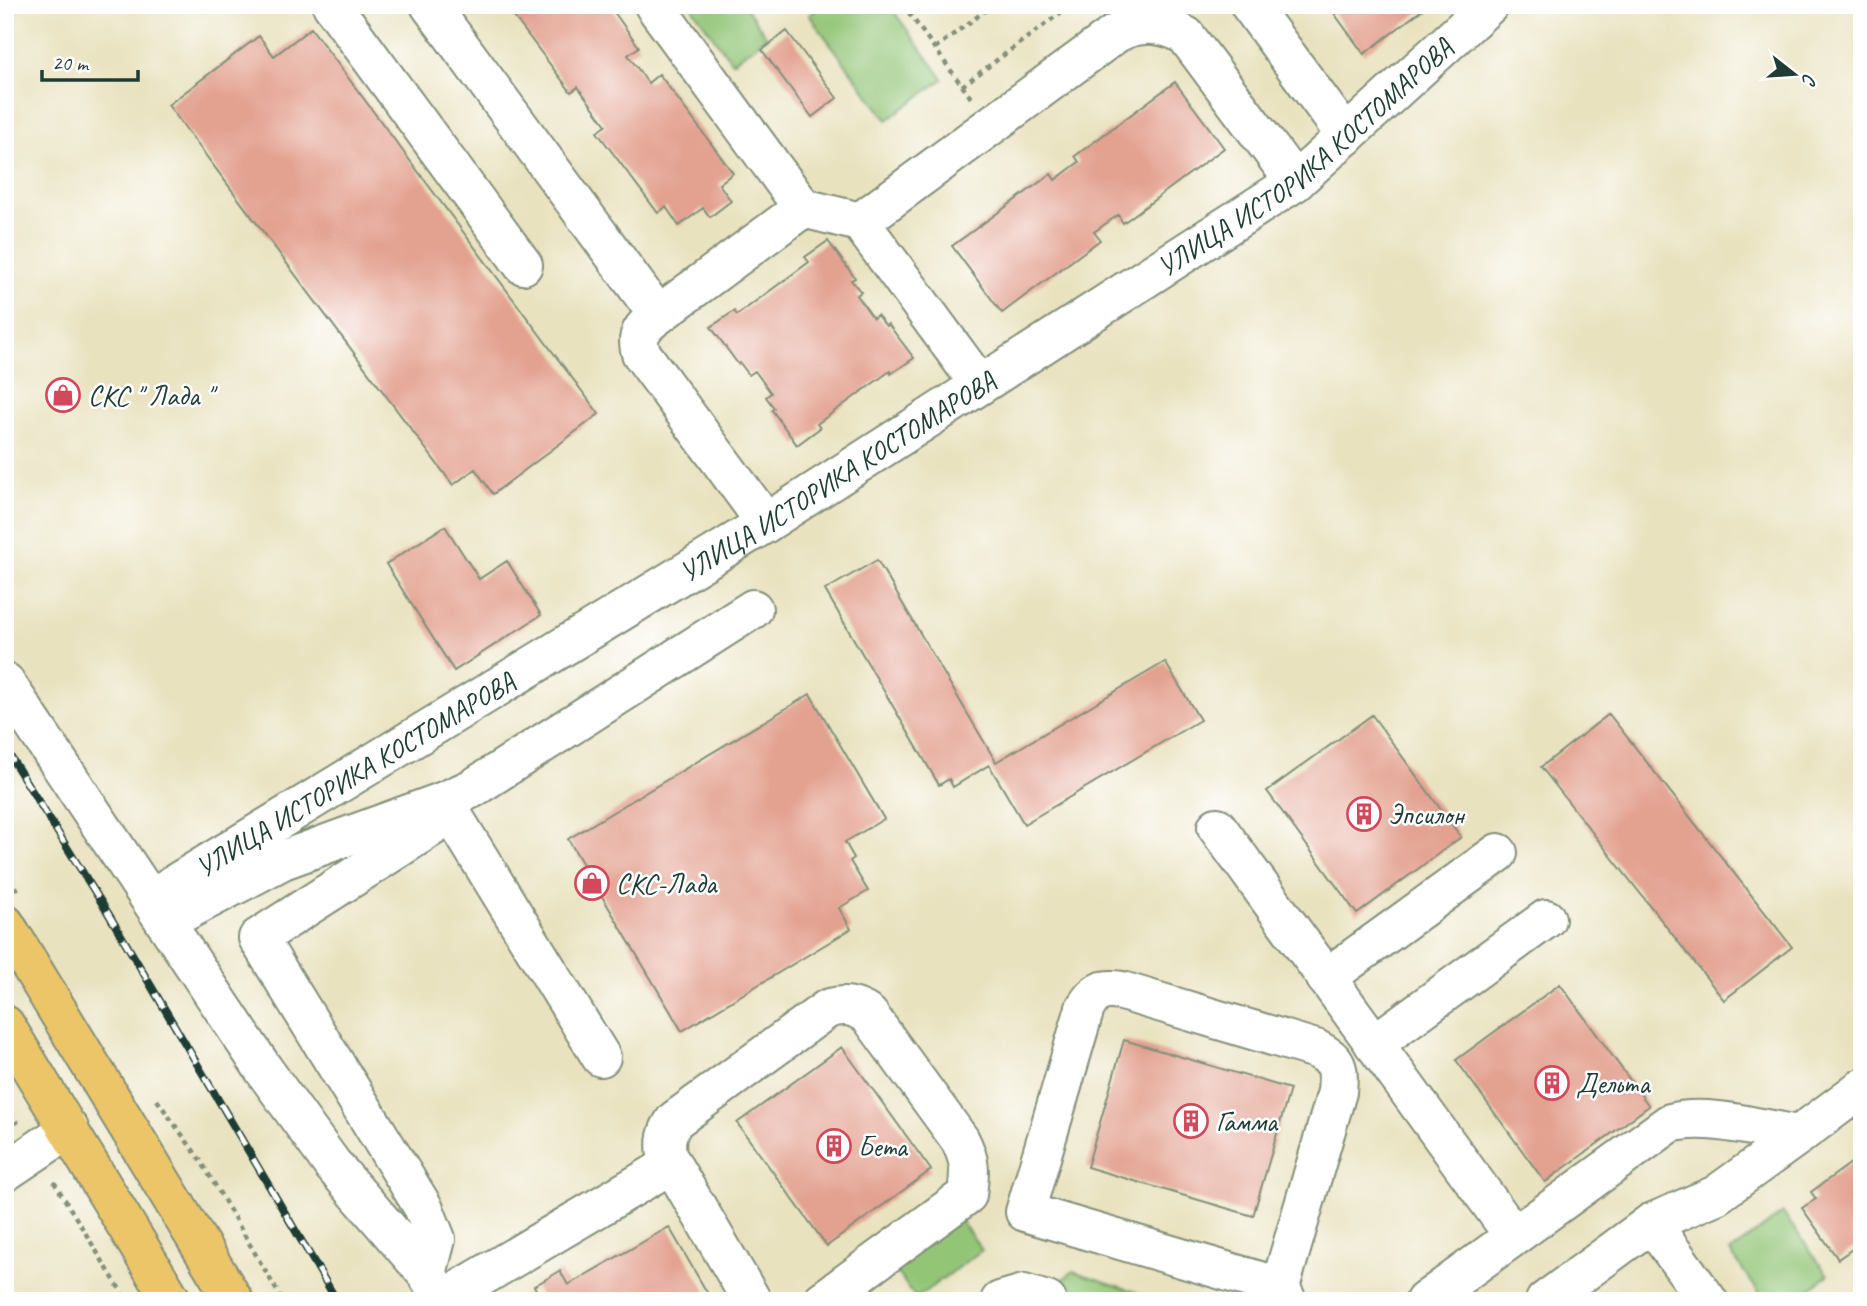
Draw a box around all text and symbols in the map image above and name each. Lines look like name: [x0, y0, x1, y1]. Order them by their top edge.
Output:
street label: УЛИЦА ИСТОРИКА КОСТОМАРОВА: [1151, 29, 1461, 284]
scale bar: [42, 38, 138, 82]
north arrow: [1758, 38, 1828, 108]
text: 20 m: [52, 50, 90, 76]
text: С: [1796, 71, 1822, 89]
street label: УЛИЦА ИСТОРИКА КОСТОМАРОВА: [673, 362, 1003, 590]
shop icon: СКС " Лада ": [44, 376, 82, 414]
place label: СКС " Лада ": [88, 378, 218, 413]
street label: УЛИЦА ИСТОРИКА КОСТОМАРОВА: [189, 663, 522, 885]
building icon: Эпсилон: [1345, 795, 1383, 833]
place label: Эпсилон: [1388, 797, 1465, 832]
shop icon: СКС-Лада: [573, 864, 611, 902]
place label: СКС-Лада: [616, 866, 718, 901]
building icon: Дельта: [1533, 1064, 1571, 1102]
place label: Дельта: [1576, 1066, 1651, 1101]
building icon: Гамма: [1172, 1102, 1210, 1140]
place label: Гамма: [1216, 1104, 1279, 1139]
building icon: Бета: [815, 1127, 853, 1165]
place label: Бета: [858, 1129, 909, 1164]

